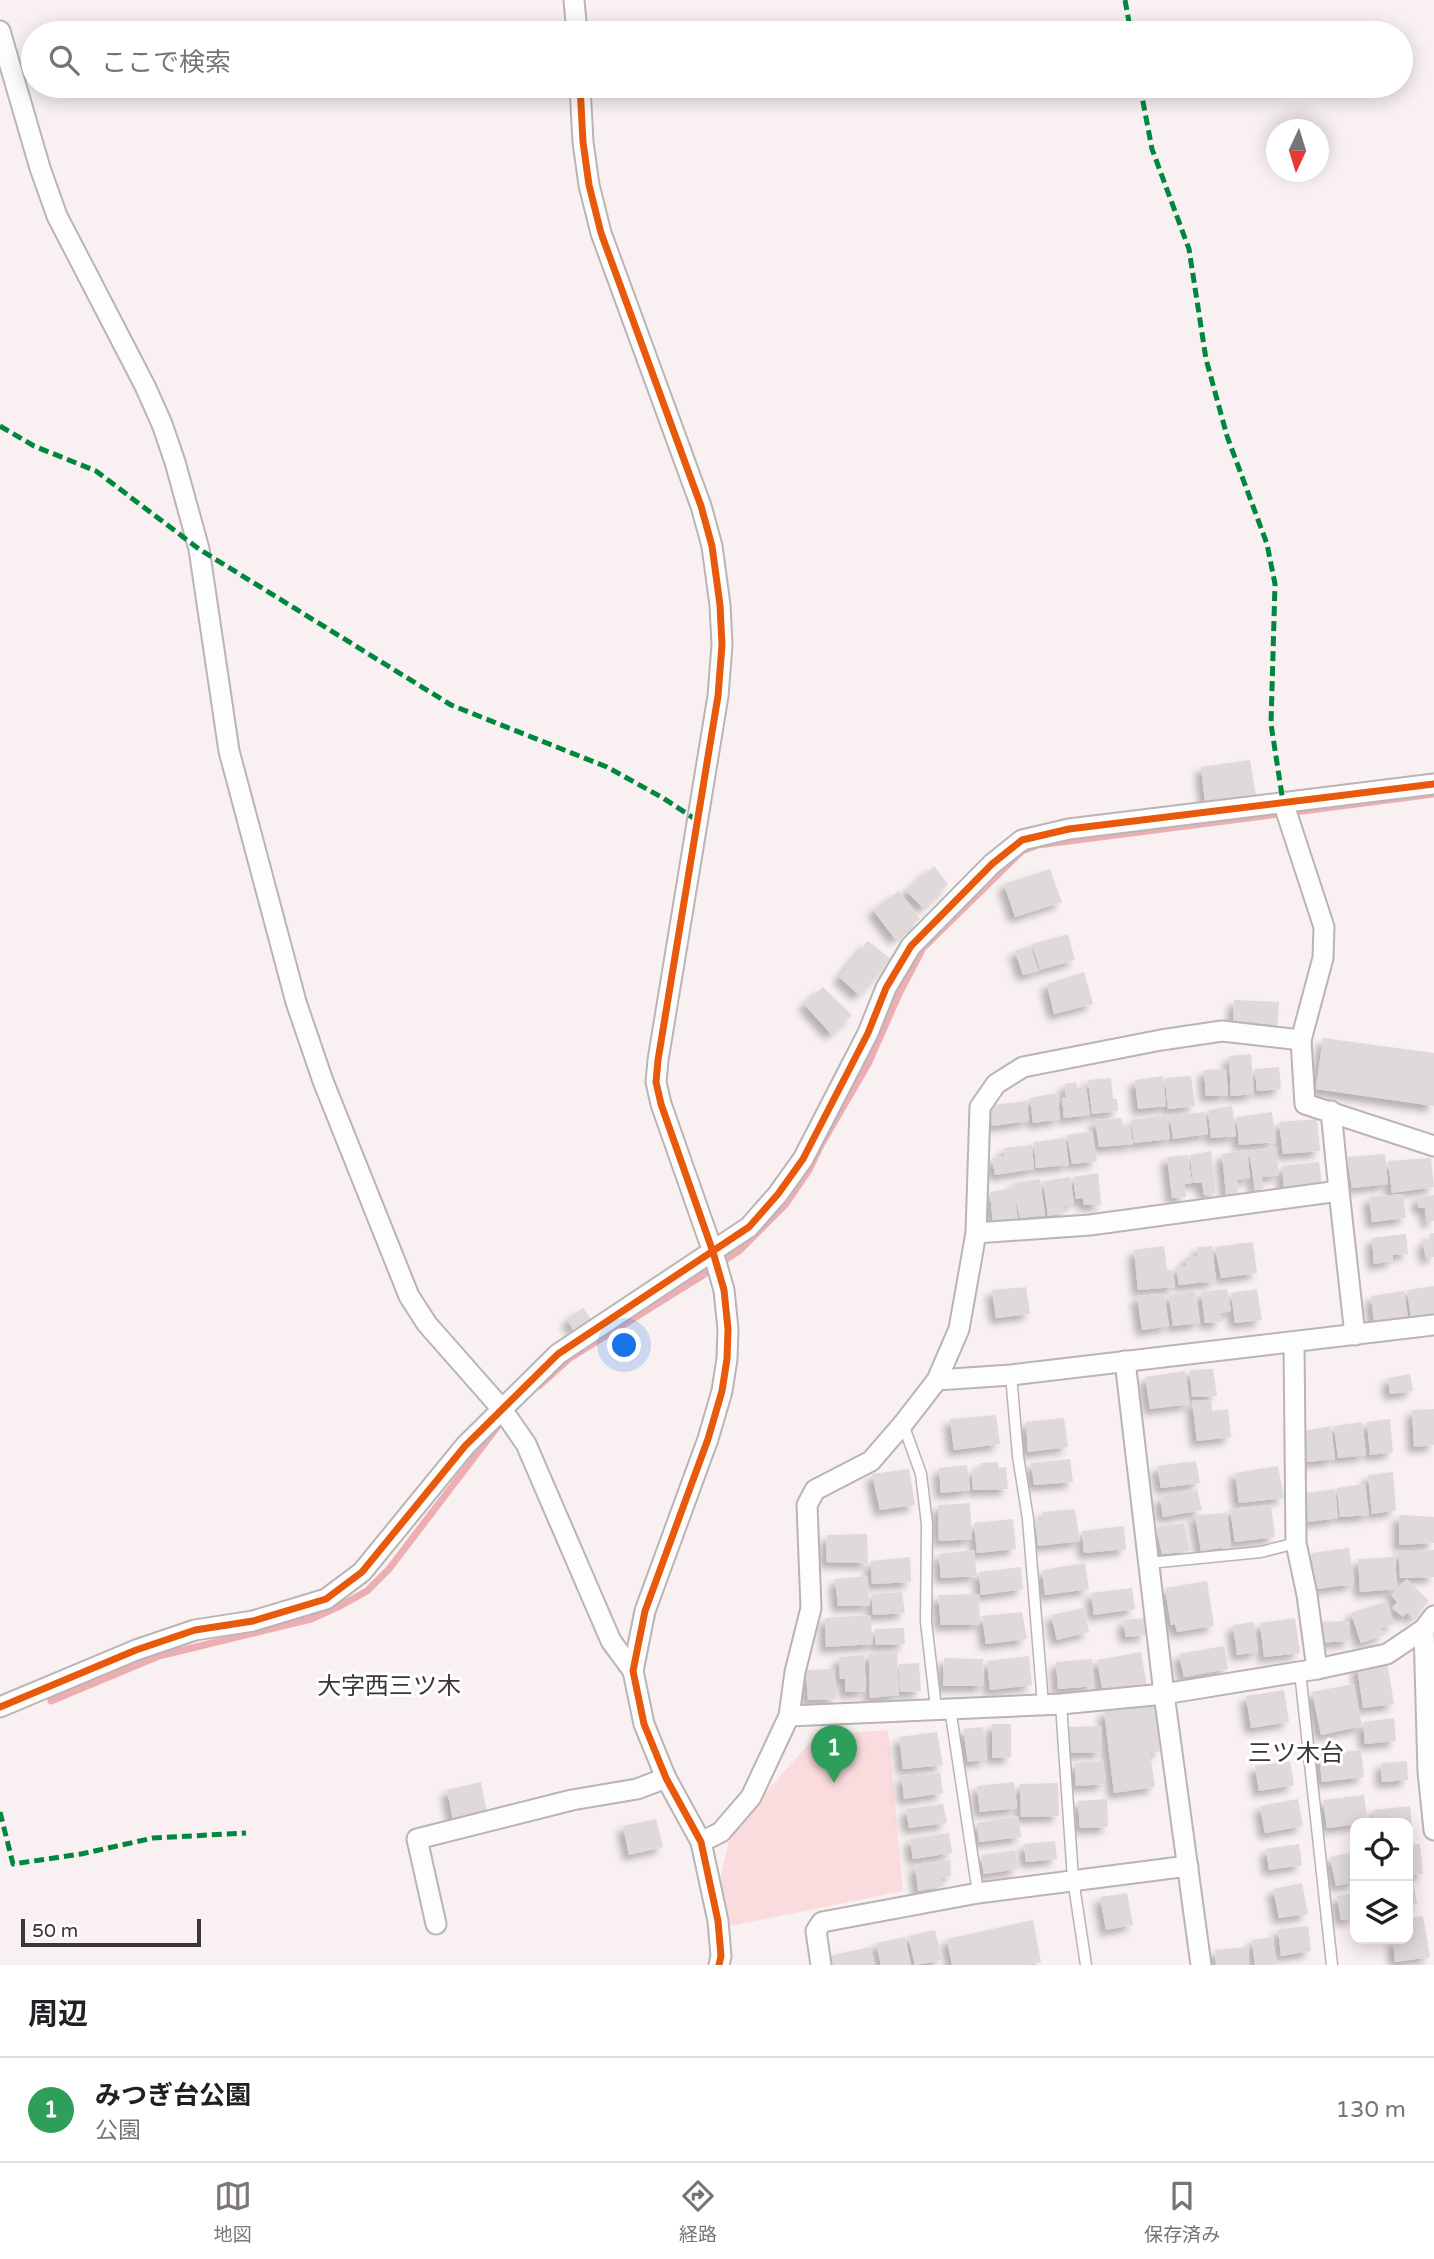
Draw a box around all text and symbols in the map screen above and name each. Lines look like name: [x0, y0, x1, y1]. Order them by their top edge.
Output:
search box: [21, 21, 1413, 98]
icon: search: [45, 41, 83, 79]
text: ここで検索: [101, 47, 231, 78]
north arrow: [1266, 119, 1329, 182]
your location: [607, 1328, 641, 1362]
district label: 大字西三ツ木: [317, 1672, 461, 1701]
pin: 1: [811, 1725, 857, 1783]
district label: 三ツ木台: [1248, 1739, 1344, 1768]
map controls: [1350, 1818, 1413, 1944]
button: locate: [1350, 1818, 1413, 1881]
button: layers: [1350, 1881, 1413, 1944]
scale bar: [21, 1916, 201, 1948]
text: 50 m: [32, 1920, 78, 1942]
text: 周辺: [28, 1996, 88, 2033]
text: みつぎ台公園: [95, 2080, 251, 2111]
text: 1: [44, 2096, 58, 2124]
text: 130 m: [1336, 2096, 1406, 2124]
text: 公園: [95, 2117, 141, 2145]
tab: 地図: [214, 2177, 252, 2246]
tab: 経路: [679, 2177, 717, 2246]
tab: 保存済み: [1144, 2177, 1220, 2246]

